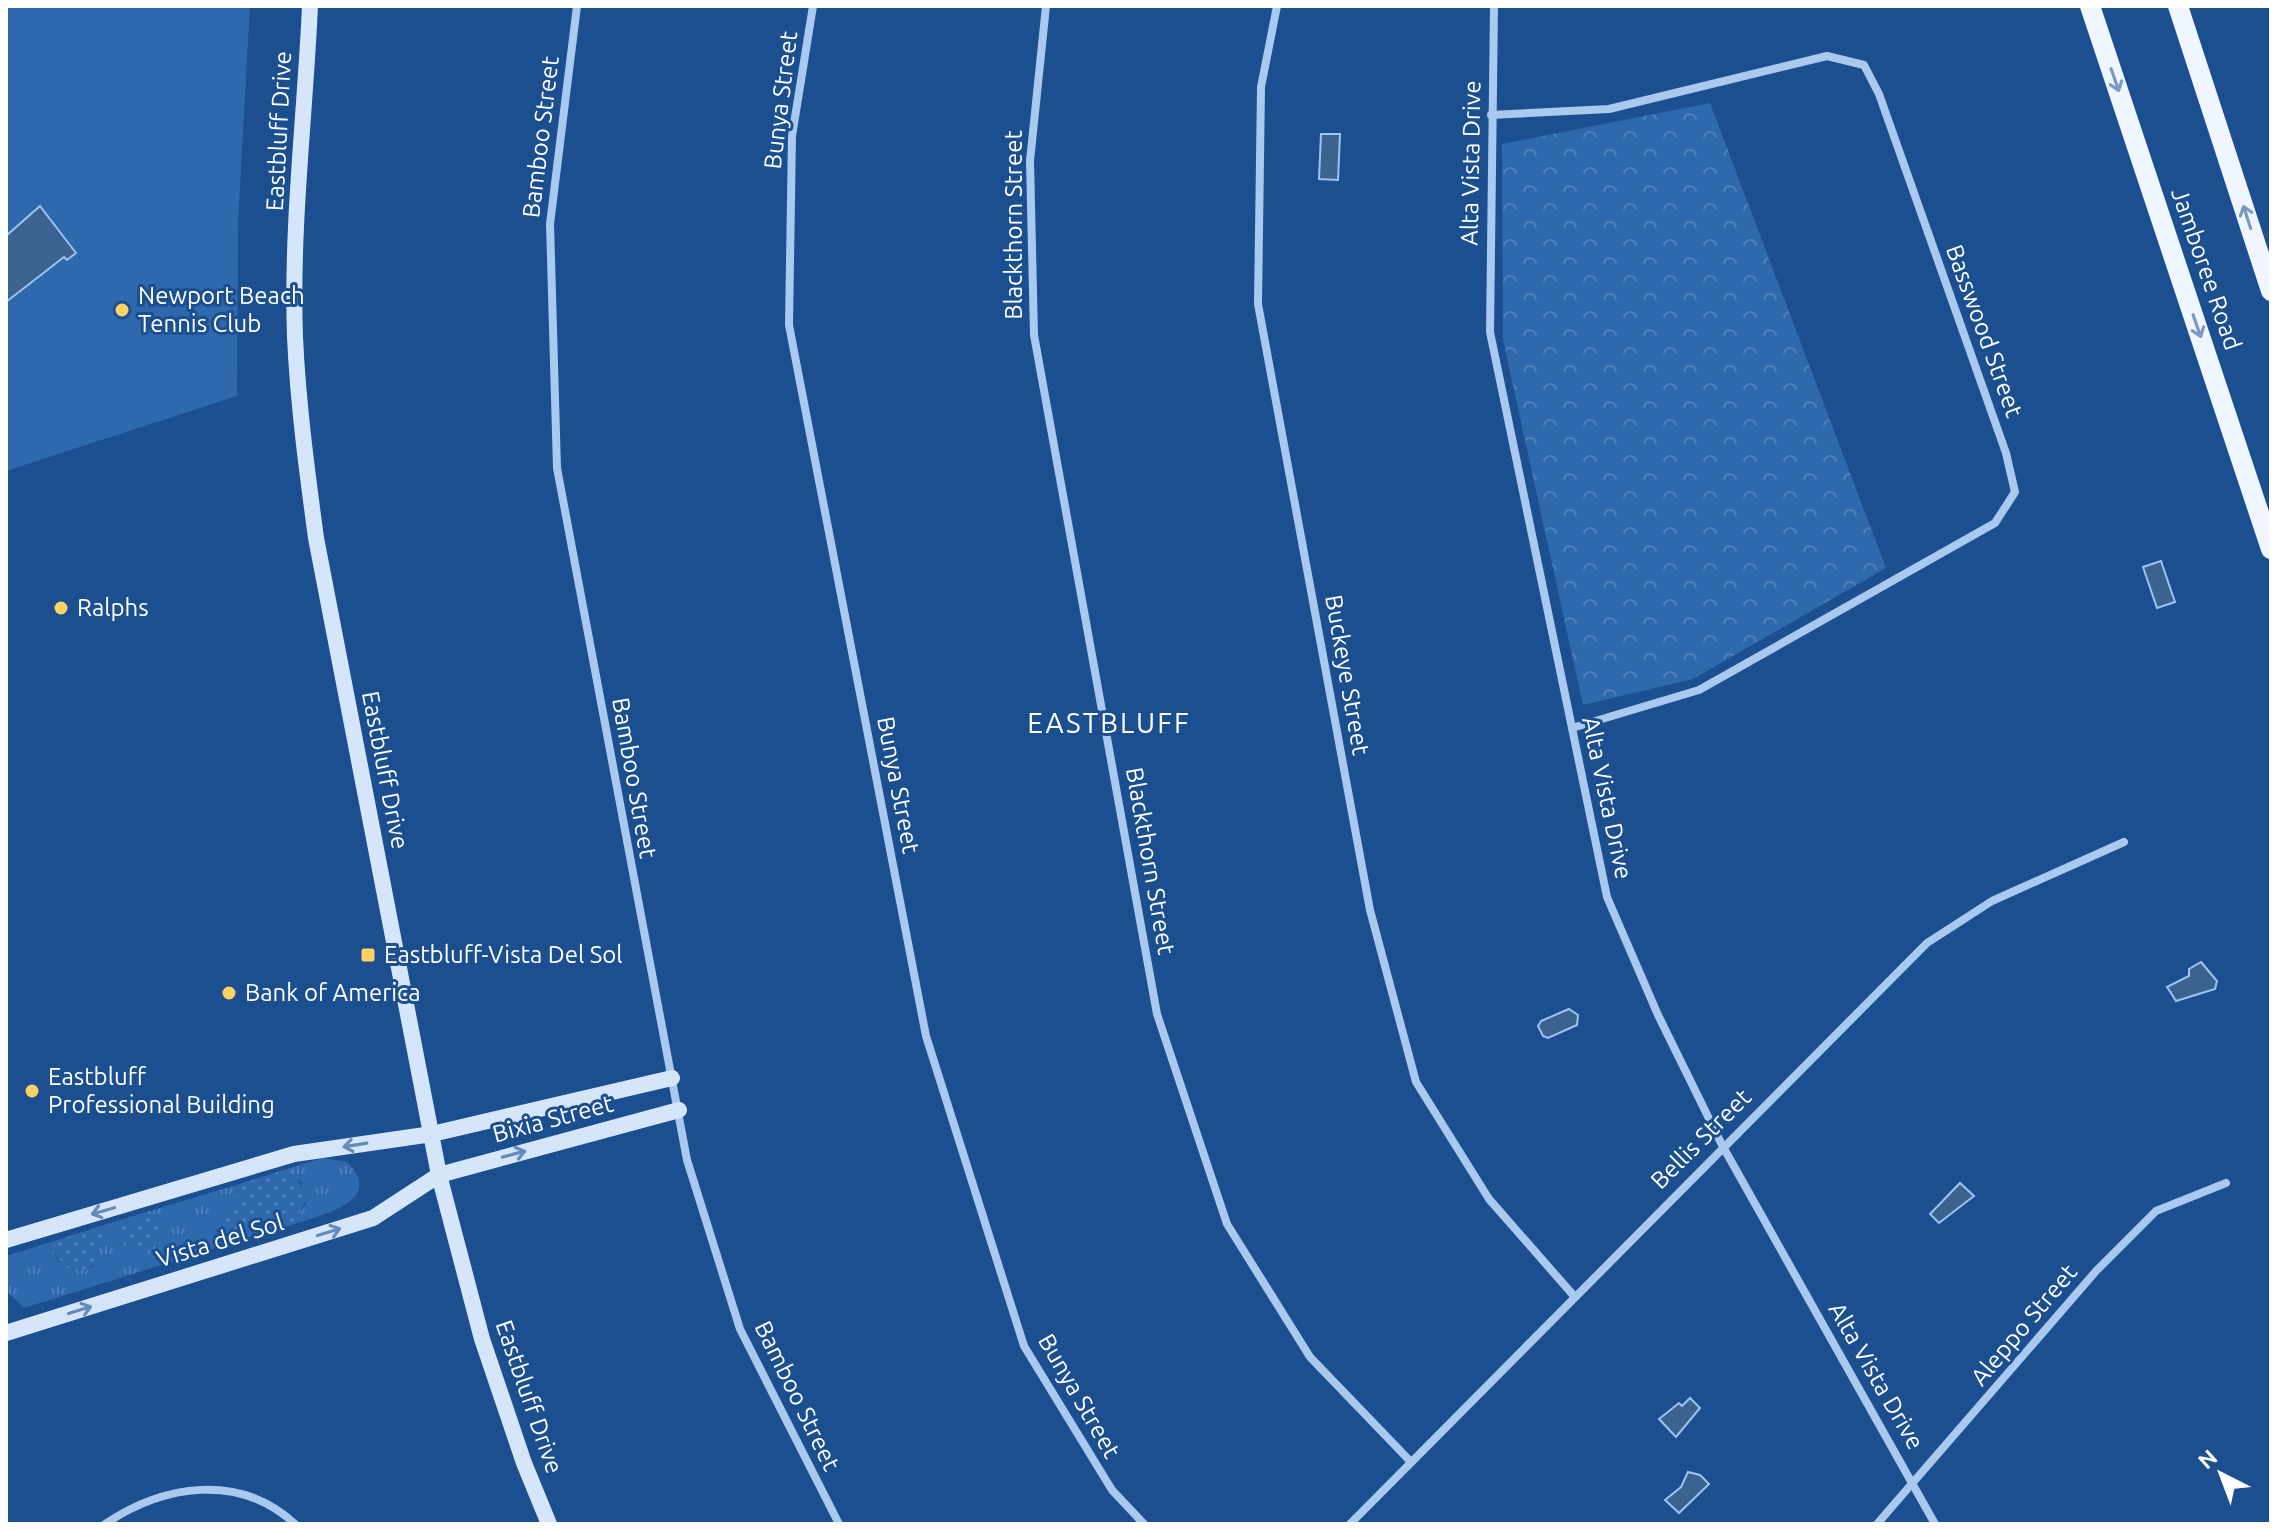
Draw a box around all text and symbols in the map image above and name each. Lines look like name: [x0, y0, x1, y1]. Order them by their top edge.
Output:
street label: Bunya Street: [759, 29, 802, 170]
street label: Eastbluff Drive: [261, 50, 296, 212]
street label: Bamboo Street: [517, 54, 564, 219]
one-way arrow: [2108, 67, 2123, 92]
street label: Alta Vista Drive: [1456, 80, 1485, 246]
street label: Blackthorn Street: [1000, 130, 1027, 320]
street label: Jamboree Road: [2166, 184, 2247, 353]
one-way arrow: [2239, 205, 2253, 230]
street label: Basswood Street: [1941, 241, 2028, 421]
place label: Newport Beach Tennis Club: [138, 282, 305, 337]
marker: Newport Beach Tennis Club: [113, 301, 131, 319]
one-way arrow: [2191, 314, 2206, 339]
street label: Buckeye Street: [1320, 593, 1375, 758]
place label: Ralphs: [77, 594, 149, 621]
marker: Ralphs: [52, 599, 70, 617]
street label: Eastbluff Drive: [357, 689, 414, 851]
street label: Bamboo Street: [607, 695, 662, 861]
district label: EASTBLUFF: [1027, 707, 1191, 738]
street label: Bunya Street: [872, 714, 925, 856]
street label: Alta Vista Drive: [1577, 714, 1638, 882]
street label: Blackthorn Street: [1121, 765, 1180, 957]
place label: Eastbluff-Vista Del Sol: [384, 941, 623, 968]
marker: Eastbluff-Vista Del Sol: [359, 946, 377, 964]
place label: Bank of America: [245, 979, 421, 1006]
marker: Bank of America: [220, 984, 238, 1002]
place label: Eastbluff Professional Building: [48, 1063, 275, 1118]
marker: Eastbluff Professional Building: [23, 1082, 41, 1100]
street label: Bellis Street: [1645, 1083, 1756, 1194]
street label: Bixia Street: [490, 1089, 617, 1148]
one-way arrow: [342, 1138, 368, 1153]
one-way arrow: [501, 1146, 527, 1161]
one-way arrow: [91, 1204, 117, 1219]
street label: Vista del Sol: [153, 1208, 287, 1273]
one-way arrow: [315, 1224, 341, 1239]
street label: Aleppo Street: [1965, 1258, 2082, 1391]
street label: Alta Vista Drive: [1823, 1297, 1929, 1454]
one-way arrow: [68, 1301, 93, 1316]
street label: Eastbluff Drive: [491, 1317, 568, 1477]
street label: Bamboo Street: [750, 1317, 846, 1475]
street label: Bunya Street: [1033, 1329, 1126, 1463]
north arrow: [2181, 1434, 2261, 1514]
text: N: [2193, 1444, 2222, 1474]

